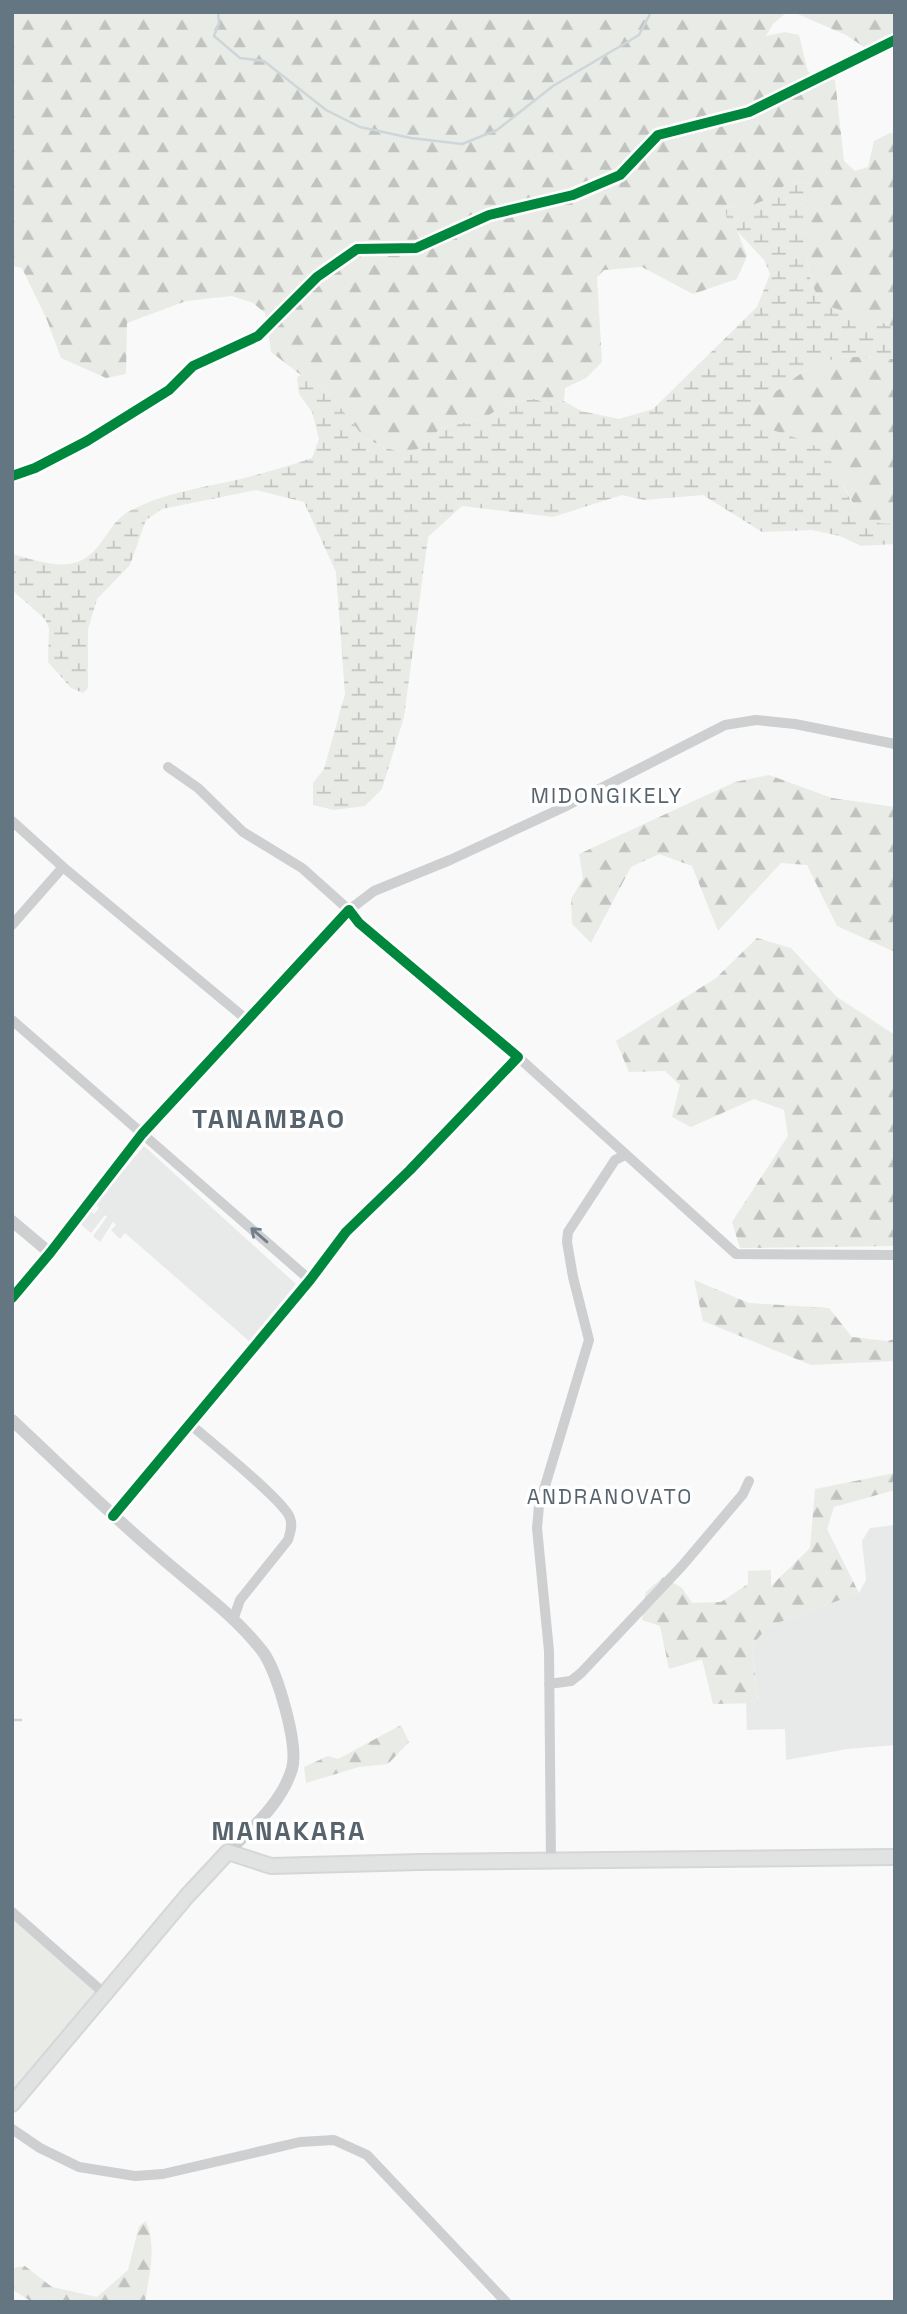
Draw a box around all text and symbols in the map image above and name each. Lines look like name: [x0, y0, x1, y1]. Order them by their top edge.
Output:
district label: MIDONGIKELY: [531, 782, 683, 809]
district label: TANAMBAO: [192, 1102, 346, 1136]
one-way arrow: [250, 1227, 268, 1243]
district label: ANDRANOVATO: [527, 1483, 693, 1510]
district label: MANAKARA: [212, 1814, 367, 1848]

